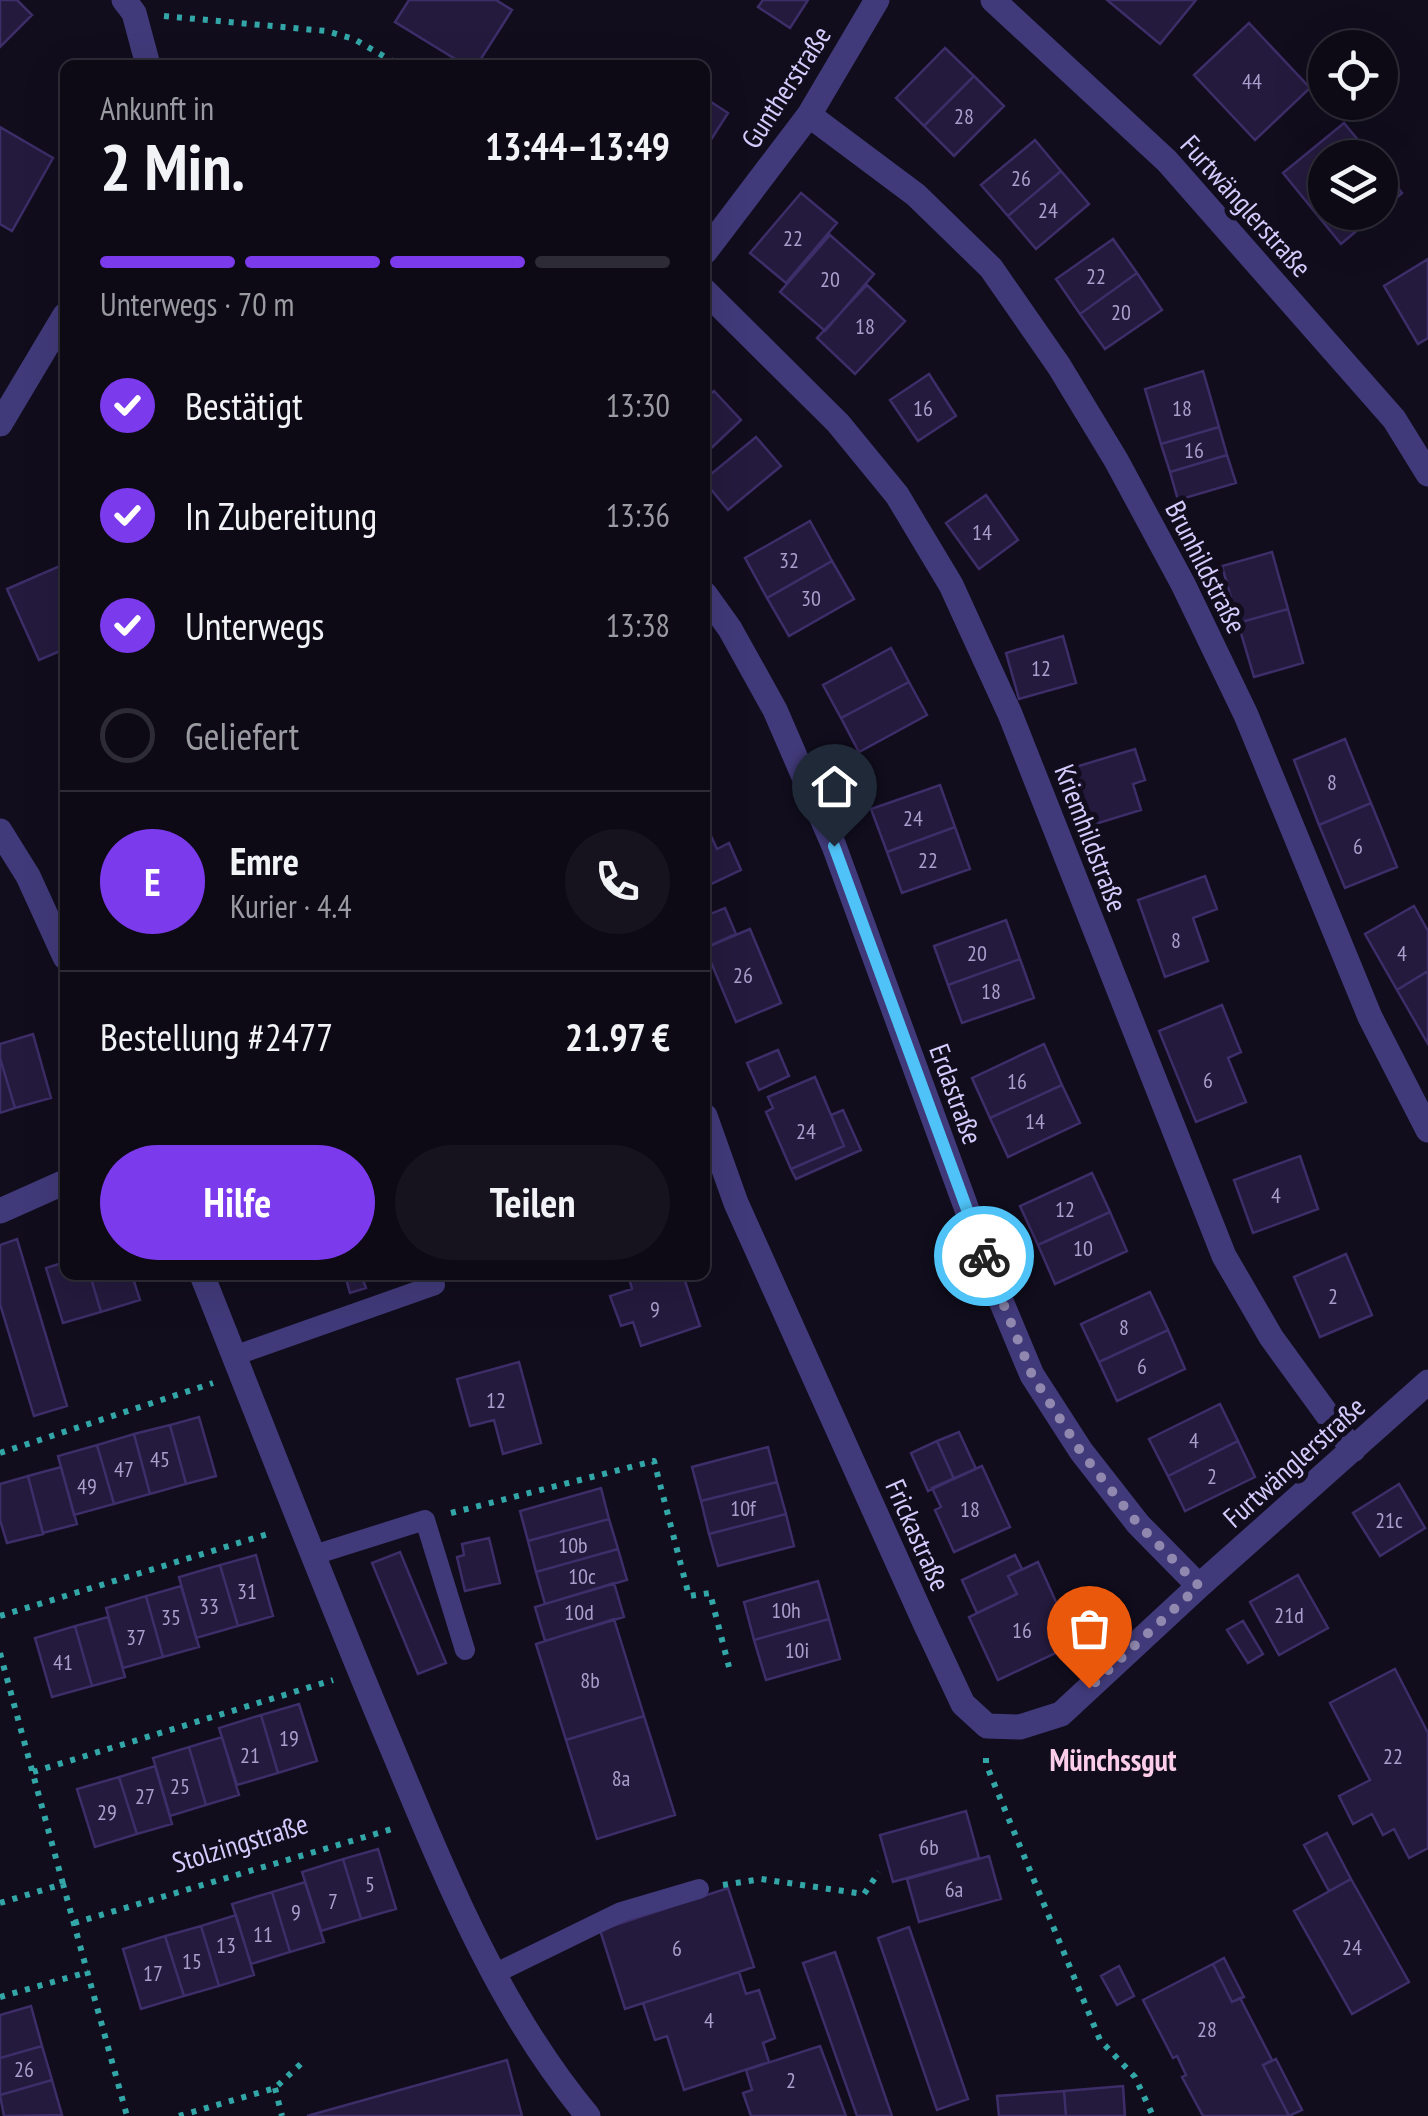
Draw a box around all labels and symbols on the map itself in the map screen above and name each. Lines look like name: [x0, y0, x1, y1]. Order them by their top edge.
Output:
street label: Guntherstraße: [732, 18, 839, 155]
house number: 44: [1242, 67, 1262, 95]
house number: 28: [954, 102, 974, 130]
street label: Furtwänglerstraße: [1173, 127, 1320, 285]
house number: 26: [1011, 164, 1031, 192]
house number: 24: [1038, 196, 1058, 224]
house number: 22: [783, 224, 803, 252]
house number: 22: [1086, 262, 1106, 290]
house number: 20: [820, 265, 840, 293]
house number: 20: [1111, 298, 1131, 326]
house number: 18: [855, 312, 875, 340]
house number: 16: [913, 394, 933, 422]
house number: 18: [1172, 394, 1192, 422]
house number: 16: [1184, 436, 1204, 464]
street label: Brunhildstraße: [1157, 494, 1256, 639]
house number: 14: [972, 518, 992, 546]
house number: 32: [779, 546, 799, 574]
house number: 30: [801, 584, 821, 612]
house number: 12: [1031, 654, 1051, 682]
pin: [792, 744, 877, 847]
street label: Kriemhildstraße: [1046, 759, 1137, 917]
house number: 8: [1327, 768, 1337, 796]
house number: 24: [903, 804, 923, 832]
house number: 6: [1353, 832, 1363, 860]
house number: 22: [918, 846, 938, 874]
house number: 8: [1171, 926, 1181, 954]
house number: 20: [967, 939, 987, 967]
house number: 4: [1397, 939, 1407, 967]
house number: 26: [733, 961, 753, 989]
house number: 18: [981, 977, 1001, 1005]
street label: Erdastraße: [921, 1039, 992, 1149]
house number: 6: [1203, 1066, 1213, 1094]
house number: 16: [1007, 1067, 1027, 1095]
house number: 14: [1025, 1107, 1045, 1135]
house number: 24: [796, 1117, 816, 1145]
house number: 4: [1271, 1181, 1281, 1209]
house number: 12: [1055, 1195, 1075, 1223]
courier: [934, 1206, 1034, 1306]
house number: 10: [1073, 1234, 1093, 1262]
house number: 2: [1328, 1282, 1338, 1310]
house number: 9: [650, 1295, 660, 1323]
house number: 8: [1119, 1313, 1129, 1341]
house number: 6: [1137, 1352, 1147, 1380]
house number: 12: [486, 1386, 506, 1414]
street label: Furtwänglerstraße: [1215, 1388, 1373, 1535]
house number: 4: [1189, 1426, 1199, 1454]
house number: 45: [150, 1445, 170, 1473]
house number: 47: [114, 1455, 134, 1483]
house number: 2: [1207, 1462, 1217, 1490]
house number: 49: [77, 1472, 97, 1500]
street label: Frickastraße: [877, 1473, 959, 1596]
house number: 10f: [730, 1494, 757, 1522]
house number: 18: [960, 1495, 980, 1523]
house number: 21c: [1375, 1506, 1403, 1534]
house number: 10b: [558, 1531, 588, 1559]
house number: 10c: [568, 1562, 596, 1590]
house number: 31: [237, 1577, 257, 1605]
pin: [1047, 1586, 1132, 1689]
house number: 33: [199, 1592, 219, 1620]
house number: 10h: [771, 1596, 801, 1624]
house number: 10d: [564, 1598, 594, 1626]
house number: 21d: [1274, 1601, 1304, 1629]
house number: 35: [161, 1603, 181, 1631]
house number: 16: [1012, 1616, 1032, 1644]
house number: 37: [126, 1623, 146, 1651]
house number: 10i: [785, 1636, 809, 1664]
house number: 41: [53, 1648, 73, 1676]
house number: 8b: [580, 1666, 600, 1694]
house number: 19: [279, 1724, 299, 1752]
district label: Münchssgut: [1049, 1740, 1177, 1779]
house number: 21: [240, 1741, 260, 1769]
house number: 22: [1383, 1742, 1403, 1770]
house number: 8a: [612, 1764, 630, 1792]
house number: 25: [170, 1772, 190, 1800]
house number: 27: [135, 1782, 155, 1810]
house number: 29: [97, 1798, 117, 1826]
street label: Stolzingstraße: [168, 1804, 312, 1881]
house number: 6b: [919, 1833, 939, 1861]
house number: 5: [365, 1870, 375, 1898]
house number: 6a: [945, 1875, 963, 1903]
house number: 7: [328, 1887, 338, 1915]
house number: 9: [291, 1898, 301, 1926]
house number: 11: [253, 1920, 273, 1948]
house number: 13: [216, 1931, 236, 1959]
house number: 24: [1342, 1933, 1362, 1961]
house number: 6: [672, 1934, 682, 1962]
house number: 15: [182, 1947, 202, 1975]
house number: 17: [143, 1959, 163, 1987]
house number: 4: [704, 2006, 714, 2034]
house number: 28: [1197, 2015, 1217, 2043]
house number: 26: [14, 2055, 34, 2083]
house number: 2: [786, 2066, 796, 2094]

